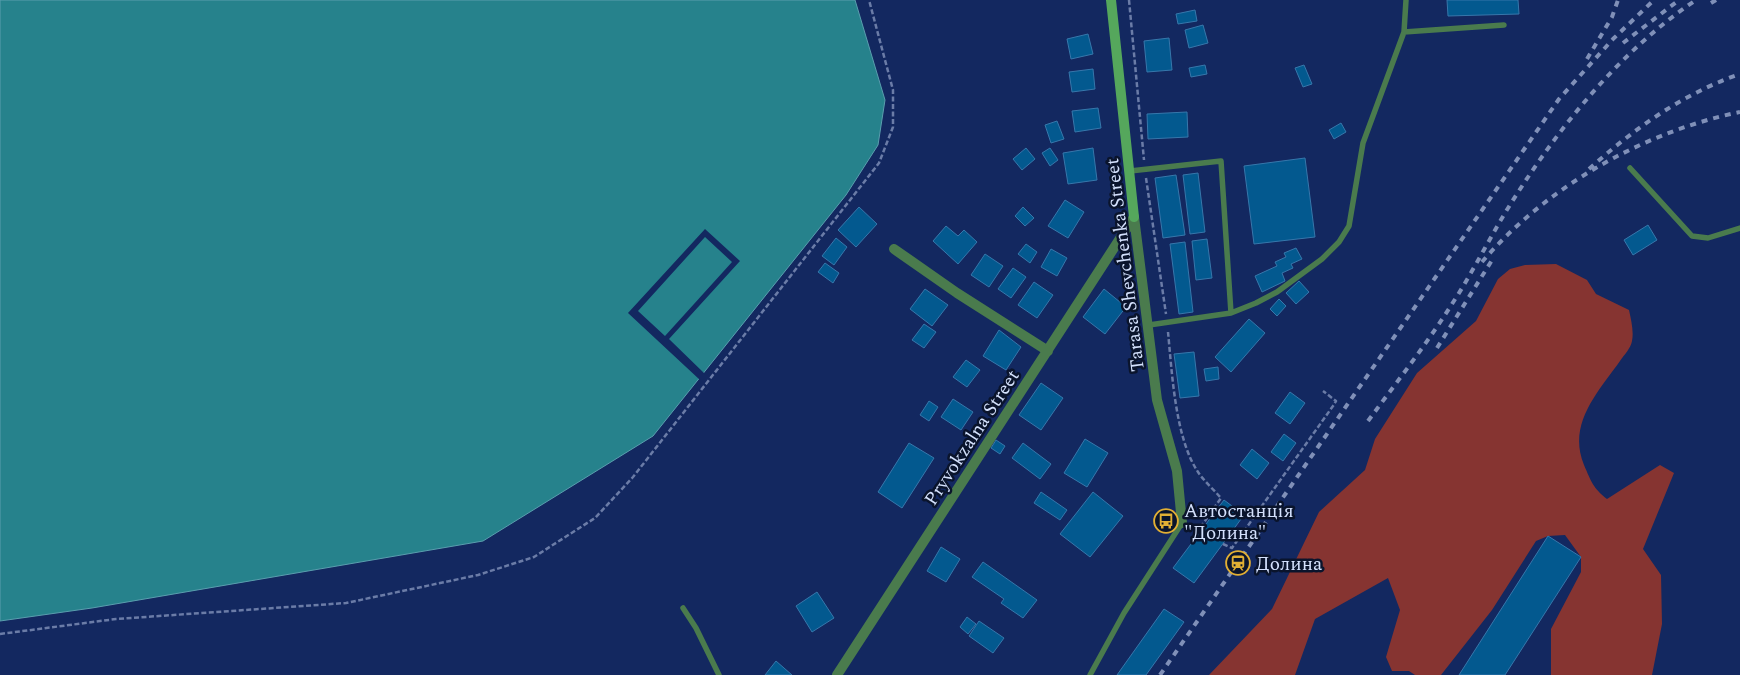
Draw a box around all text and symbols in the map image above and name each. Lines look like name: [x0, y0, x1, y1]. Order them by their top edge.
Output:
street label: Tarasa Shevchenka Street: [1098, 156, 1153, 373]
street label: Pryvokzalna Street: [917, 364, 1027, 512]
place label: Автостанція "Долина": [1184, 497, 1294, 548]
bus stop icon: Автостанція "Долина": [1153, 508, 1179, 534]
station icon: Долина: [1225, 550, 1251, 576]
place label: Долина: [1256, 550, 1323, 579]

